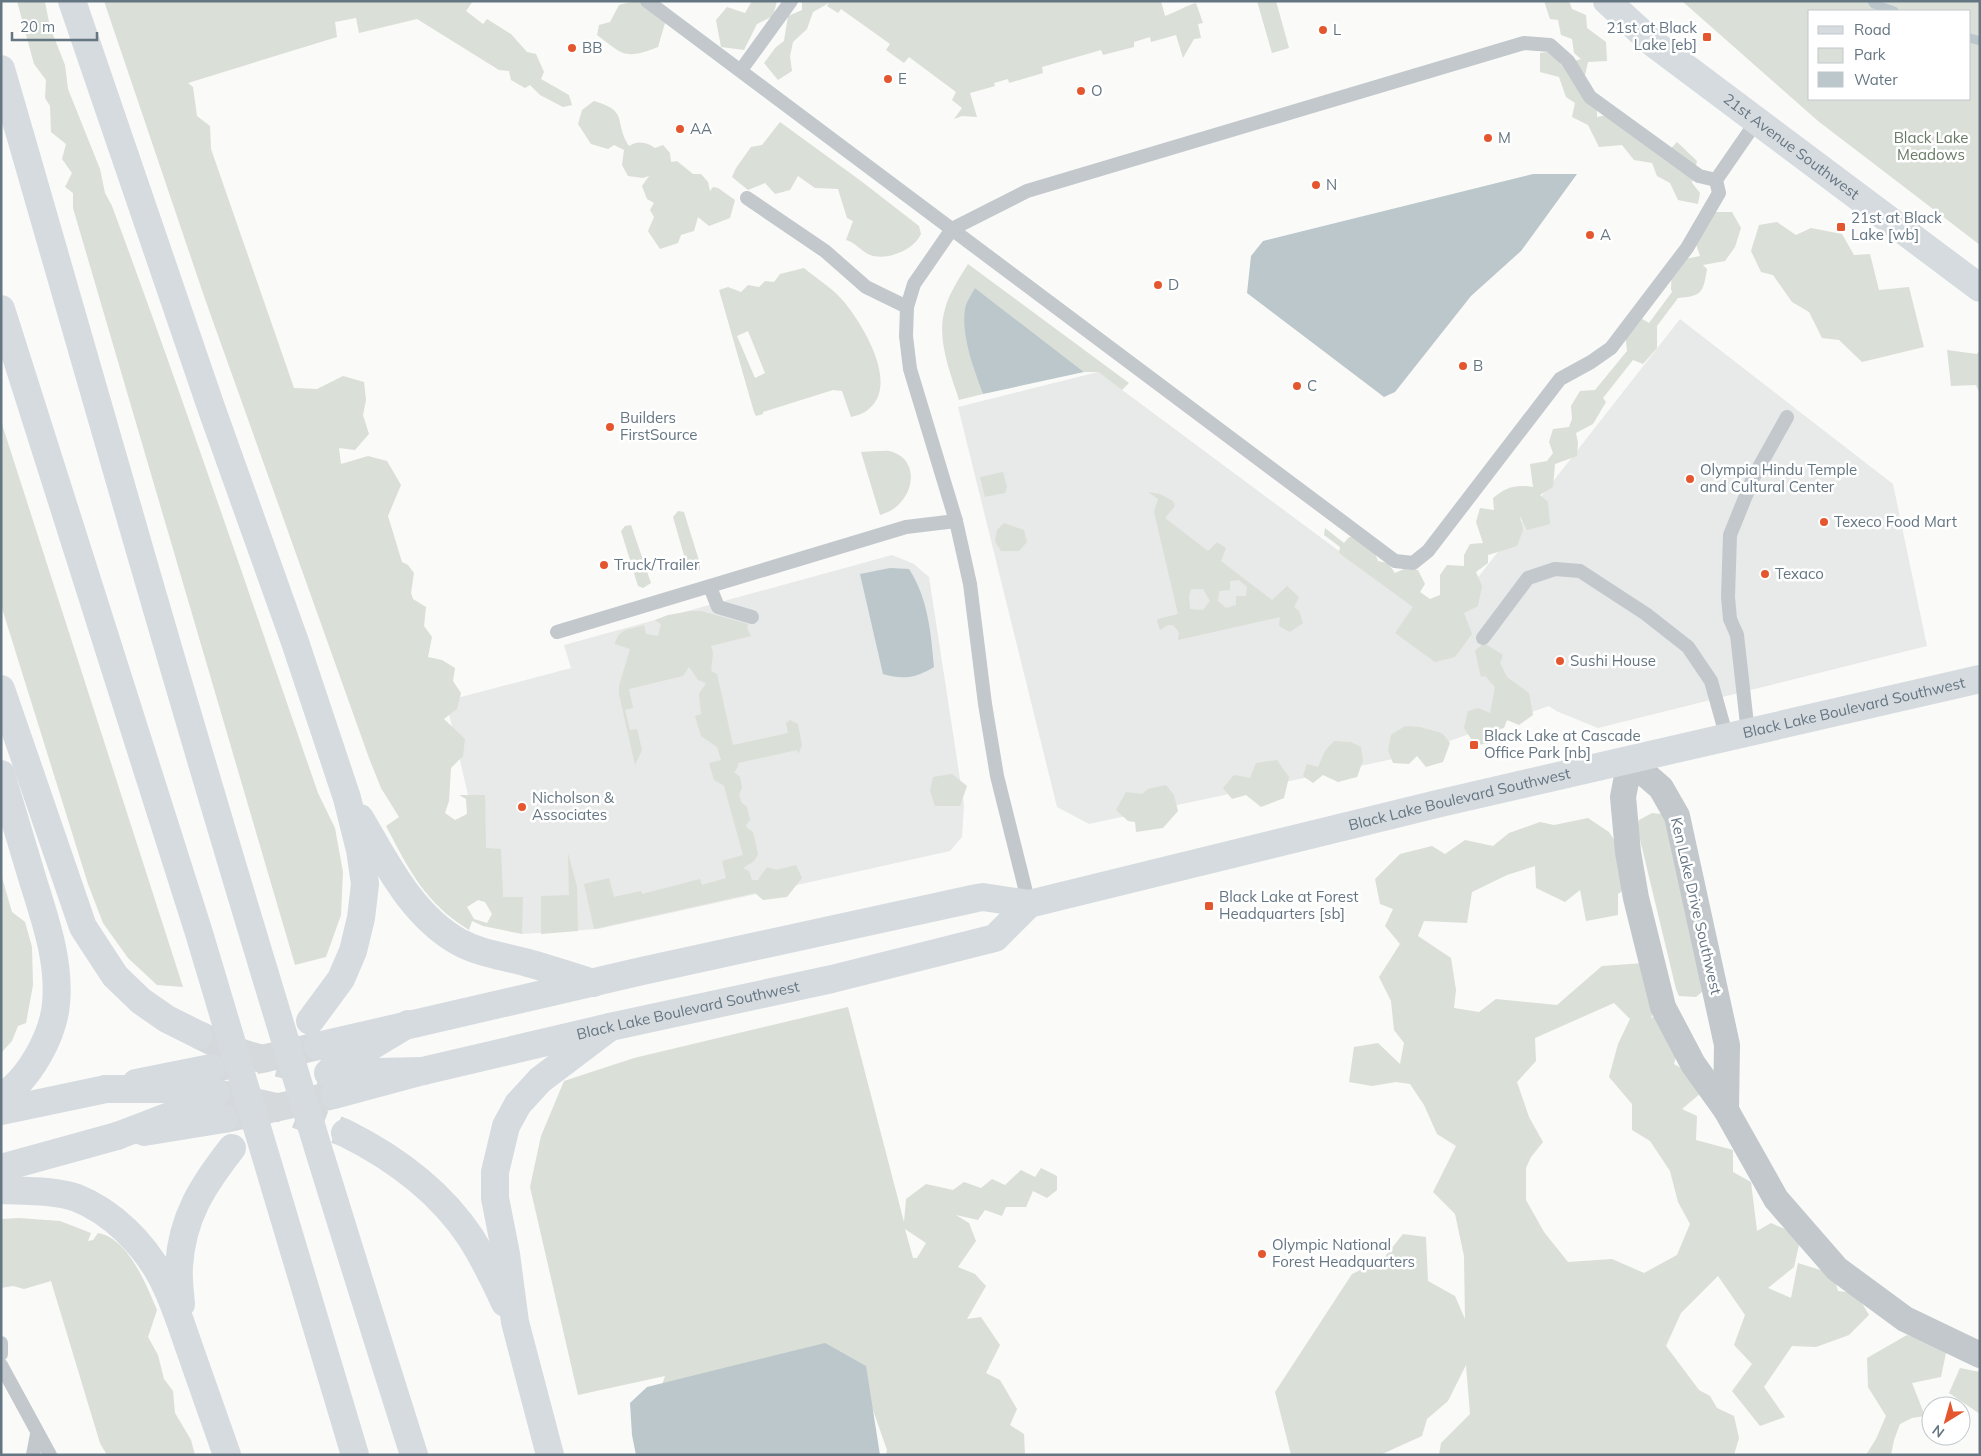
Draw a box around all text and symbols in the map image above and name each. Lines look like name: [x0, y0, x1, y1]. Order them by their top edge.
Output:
scale bar: [12, 10, 98, 42]
legend: [1808, 10, 1971, 100]
text: 20 m: [20, 17, 55, 36]
place label: 21st at Black Lake [eb]: [1606, 18, 1697, 54]
place label: L: [1333, 20, 1341, 39]
text: Road: [1854, 20, 1891, 39]
marker: L: [1317, 24, 1329, 36]
marker: 21st at Black Lake [eb]: [1701, 31, 1713, 43]
place label: BB: [582, 38, 602, 57]
marker: BB: [566, 42, 578, 54]
text: Park: [1854, 45, 1886, 64]
place label: E: [898, 69, 907, 88]
text: Water: [1854, 70, 1898, 89]
marker: E: [882, 73, 894, 85]
place label: O: [1091, 81, 1103, 100]
marker: O: [1075, 85, 1087, 97]
street label: 21st Avenue Southwest: [1720, 89, 1863, 203]
place label: AA: [690, 119, 712, 138]
marker: AA: [674, 123, 686, 135]
place label: M: [1498, 128, 1511, 147]
park label: Black Lake Meadows: [1894, 128, 1968, 164]
marker: M: [1482, 132, 1494, 144]
place label: N: [1326, 175, 1337, 194]
marker: N: [1310, 179, 1322, 191]
place label: 21st at Black Lake [wb]: [1851, 208, 1942, 244]
marker: 21st at Black Lake [wb]: [1835, 221, 1847, 233]
place label: A: [1600, 225, 1611, 244]
marker: A: [1584, 229, 1596, 241]
place label: D: [1168, 275, 1179, 294]
marker: D: [1152, 279, 1164, 291]
place label: B: [1473, 356, 1483, 375]
marker: B: [1457, 360, 1469, 372]
place label: C: [1307, 376, 1317, 395]
marker: C: [1291, 380, 1303, 392]
place label: Builders FirstSource: [620, 408, 697, 444]
marker: Builders FirstSource: [604, 421, 616, 433]
place label: Olympia Hindu Temple and Cultural Center: [1700, 460, 1857, 496]
marker: Olympia Hindu Temple and Cultural Center: [1684, 473, 1696, 485]
place label: Texeco Food Mart: [1834, 512, 1957, 531]
marker: Texeco Food Mart: [1818, 516, 1830, 528]
place label: Truck/Trailer: [614, 555, 700, 574]
marker: Truck/Trailer: [598, 559, 610, 571]
place label: Texaco: [1775, 564, 1824, 583]
marker: Texaco: [1759, 568, 1771, 580]
place label: Sushi House: [1570, 651, 1656, 670]
marker: Sushi House: [1554, 655, 1566, 667]
street label: Black Lake Boulevard Southwest: [1741, 673, 1967, 742]
place label: Black Lake at Cascade Office Park [nb]: [1484, 726, 1641, 762]
marker: Black Lake at Cascade Office Park [nb]: [1468, 739, 1480, 751]
street label: Black Lake Boulevard Southwest: [1346, 764, 1572, 834]
place label: Nicholson & Associates: [532, 788, 615, 824]
marker: Nicholson & Associates: [516, 801, 528, 813]
street label: Ken Lake Drive Southwest: [1667, 815, 1726, 996]
place label: Black Lake at Forest Headquarters [sb]: [1219, 887, 1359, 923]
marker: Black Lake at Forest Headquarters [sb]: [1203, 900, 1215, 912]
street label: Black Lake Boulevard Southwest: [575, 976, 801, 1044]
place label: Olympic National Forest Headquarters: [1272, 1235, 1415, 1271]
marker: Olympic National Forest Headquarters: [1256, 1248, 1268, 1260]
north arrow: [1921, 1396, 1971, 1446]
text: N: [1929, 1421, 1948, 1442]

